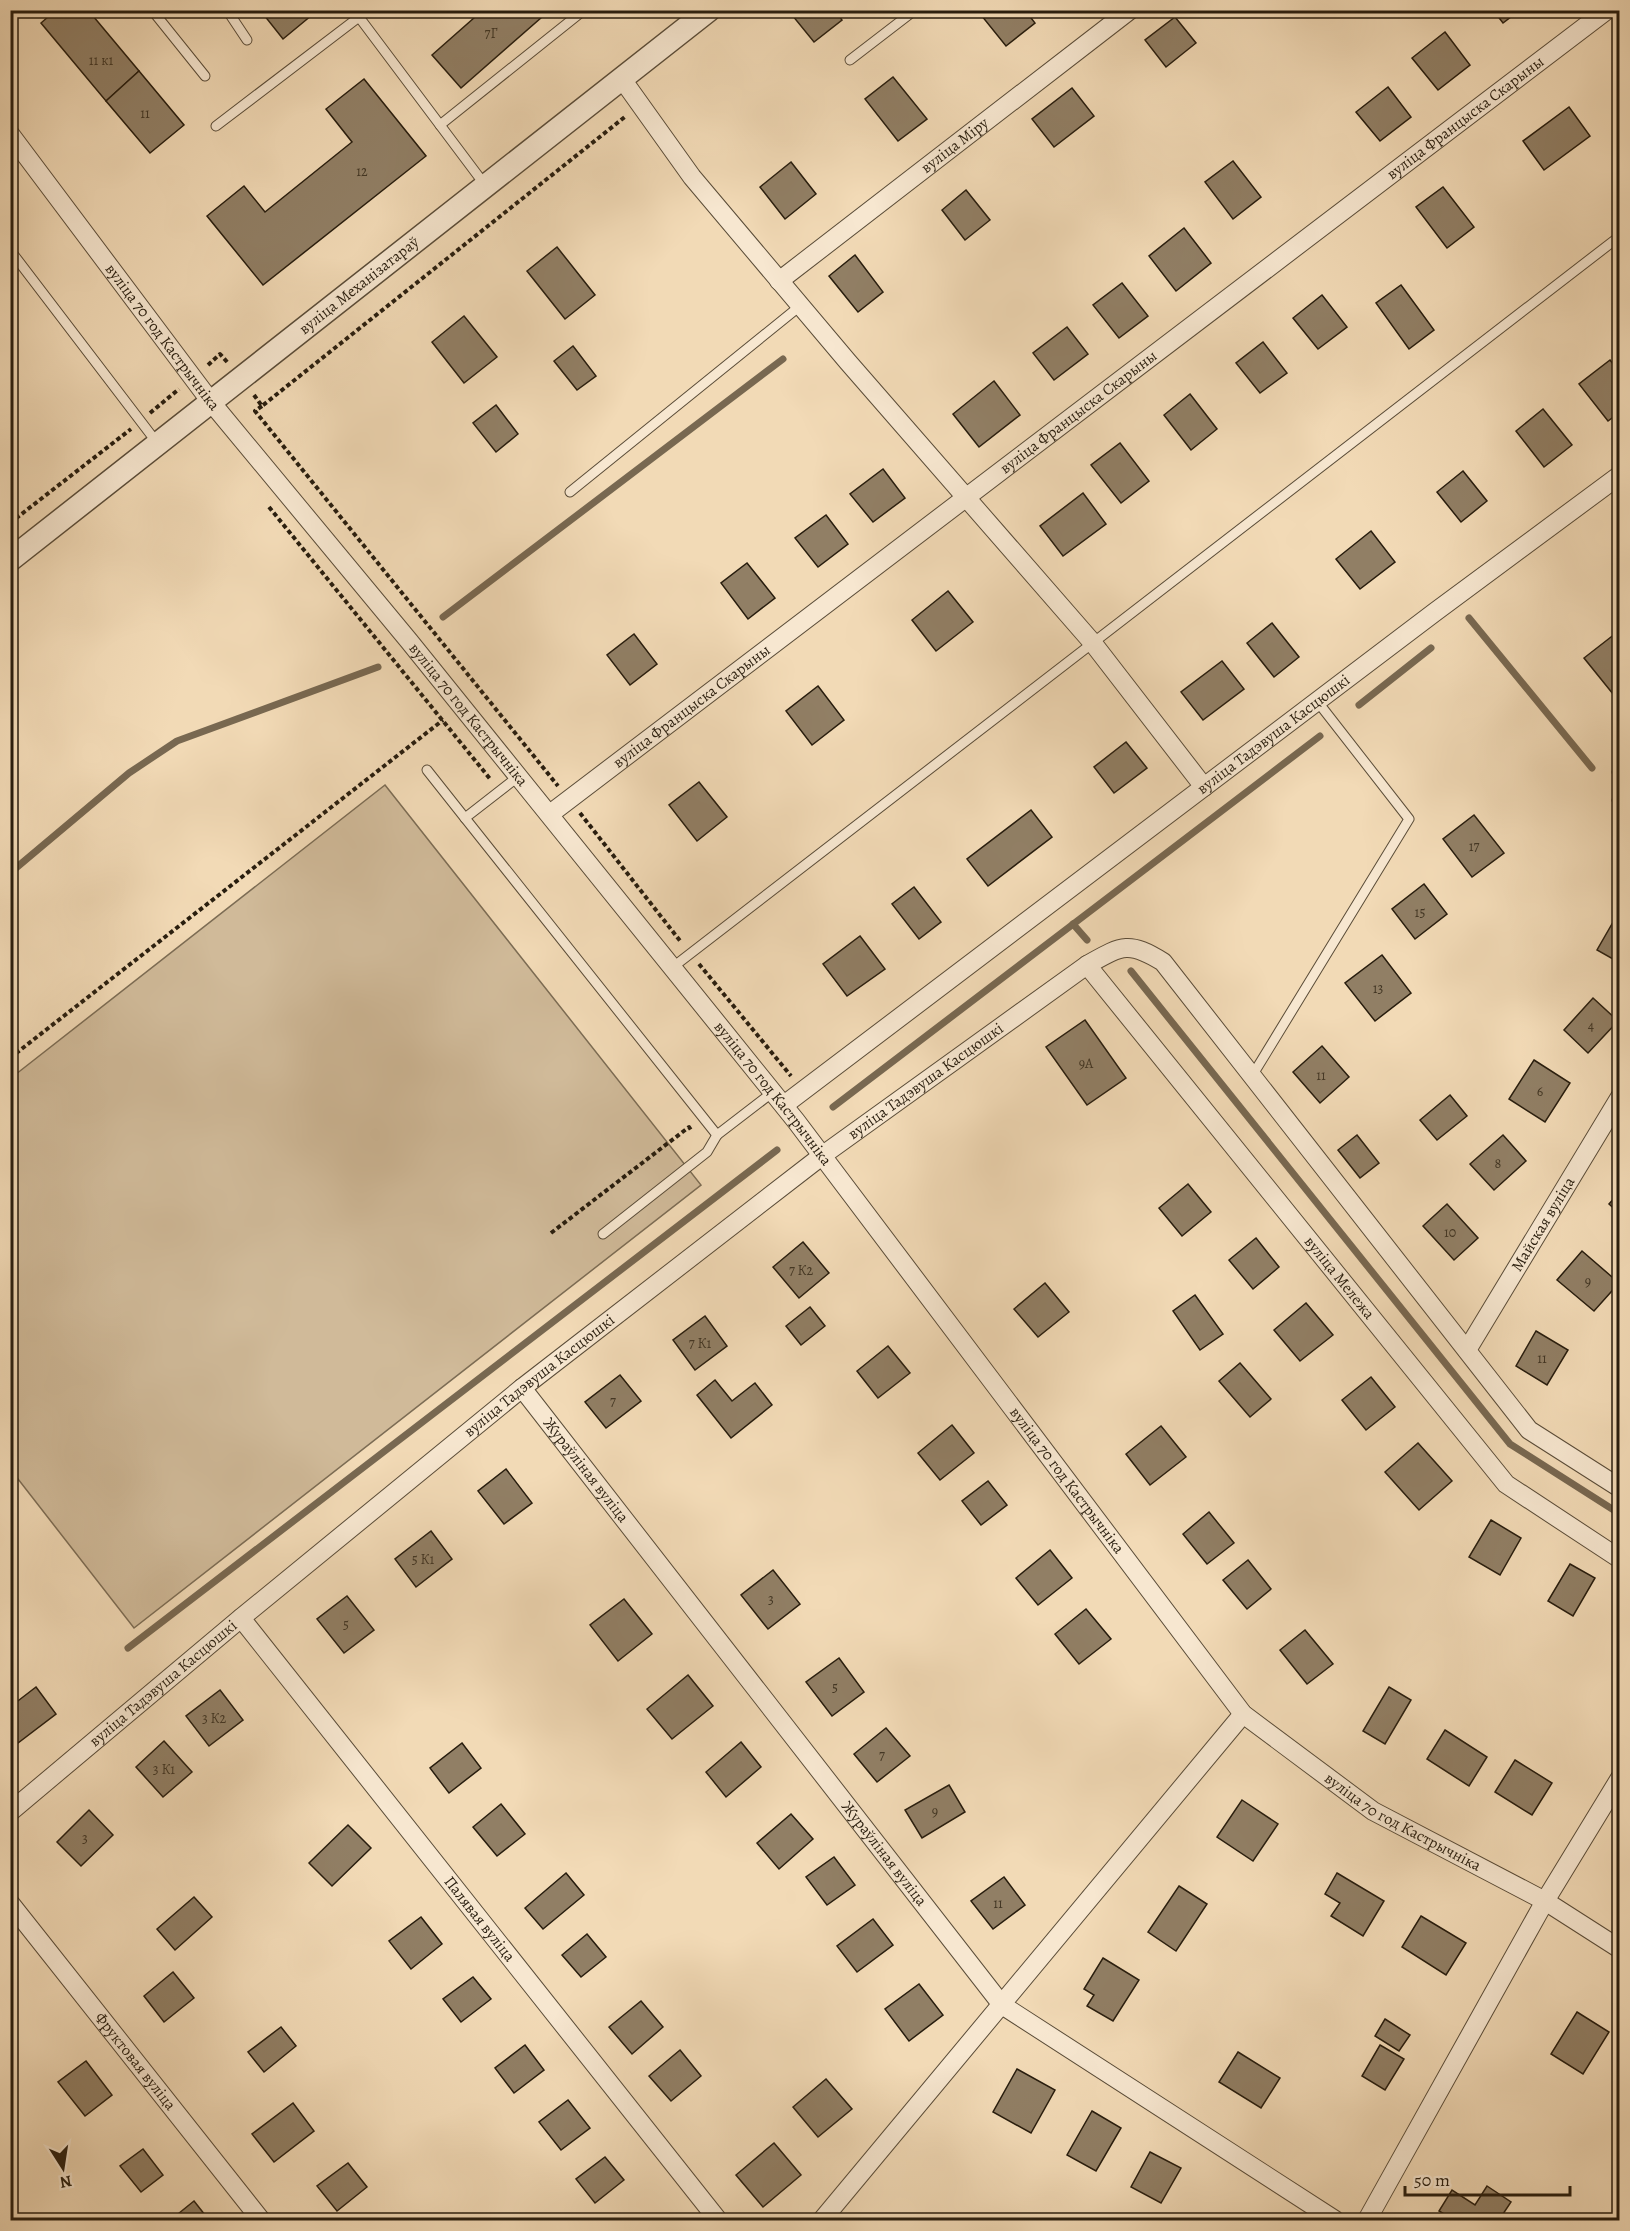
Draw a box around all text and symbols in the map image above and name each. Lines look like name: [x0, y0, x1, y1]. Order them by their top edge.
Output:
house number: 7Г: [485, 24, 497, 43]
house number: 11 к1: [89, 51, 113, 70]
street label: вуліца Францыска Скарыны: [1382, 51, 1549, 185]
house number: 11: [140, 104, 150, 123]
street label: вуліца Міру: [916, 112, 994, 179]
house number: 12: [356, 162, 368, 181]
street label: вуліца Механізатараў: [294, 231, 424, 340]
street label: вуліца 70 год Кастрычніка: [100, 259, 225, 416]
street label: вуліца Францыска Скарыны: [995, 345, 1162, 479]
street label: вуліца 70 год Кастрычніка: [404, 638, 533, 792]
street label: вуліца Францыска Скарыны: [608, 639, 775, 773]
street label: вуліца Тадэвуша Касцюшкі: [1192, 669, 1355, 799]
house number: 17: [1469, 837, 1479, 856]
house number: 15: [1415, 903, 1425, 922]
house number: 13: [1373, 979, 1383, 998]
house number: 4: [1588, 1016, 1594, 1035]
street label: вуліца 70 год Кастрычніка: [709, 1017, 837, 1171]
street label: вуліца Тадэвуша Касцюшкі: [844, 1018, 1008, 1145]
house number: 9А: [1079, 1054, 1094, 1073]
house number: 11: [1316, 1066, 1326, 1085]
house number: 6: [1537, 1082, 1543, 1101]
house number: 8: [1495, 1154, 1502, 1173]
street label: Майская вуліца: [1506, 1172, 1580, 1276]
house number: 10: [1444, 1223, 1456, 1242]
street label: вуліца Мележа: [1299, 1231, 1380, 1325]
house number: 7 К2: [789, 1261, 813, 1280]
house number: 9: [1585, 1272, 1591, 1291]
street label: вуліца Тадэвуша Касцюшкі: [459, 1309, 619, 1442]
house number: 7 К1: [689, 1334, 711, 1353]
house number: 11: [1537, 1349, 1547, 1368]
house number: 7: [610, 1392, 616, 1411]
street label: вуліца 70 год Кастрычніка: [1004, 1402, 1130, 1559]
street label: Жураўліная вуліца: [538, 1413, 634, 1528]
house number: 5 К1: [412, 1550, 434, 1569]
house number: 3: [768, 1590, 774, 1609]
street label: вуліца Тадэвуша Касцюшкі: [85, 1615, 242, 1752]
house number: 5: [343, 1615, 349, 1634]
house number: 5: [832, 1678, 838, 1697]
house number: 3 К2: [202, 1709, 226, 1728]
house number: 7: [879, 1746, 885, 1765]
house number: 3 К1: [153, 1760, 175, 1779]
street label: вуліца 70 год Кастрычніка: [1320, 1767, 1485, 1877]
street label: Жураўліная вуліца: [836, 1796, 933, 1911]
house number: 9: [932, 1802, 938, 1821]
house number: 3: [82, 1829, 88, 1848]
street label: Палявая вуліца: [439, 1872, 521, 1967]
house number: 11: [993, 1894, 1003, 1913]
street label: Фруктовая вуліца: [90, 2008, 182, 2116]
north arrow: [33, 2138, 93, 2198]
scale bar: [1405, 2159, 1570, 2197]
text: 50 m: [1414, 2168, 1450, 2192]
text: N: [58, 2170, 74, 2194]

